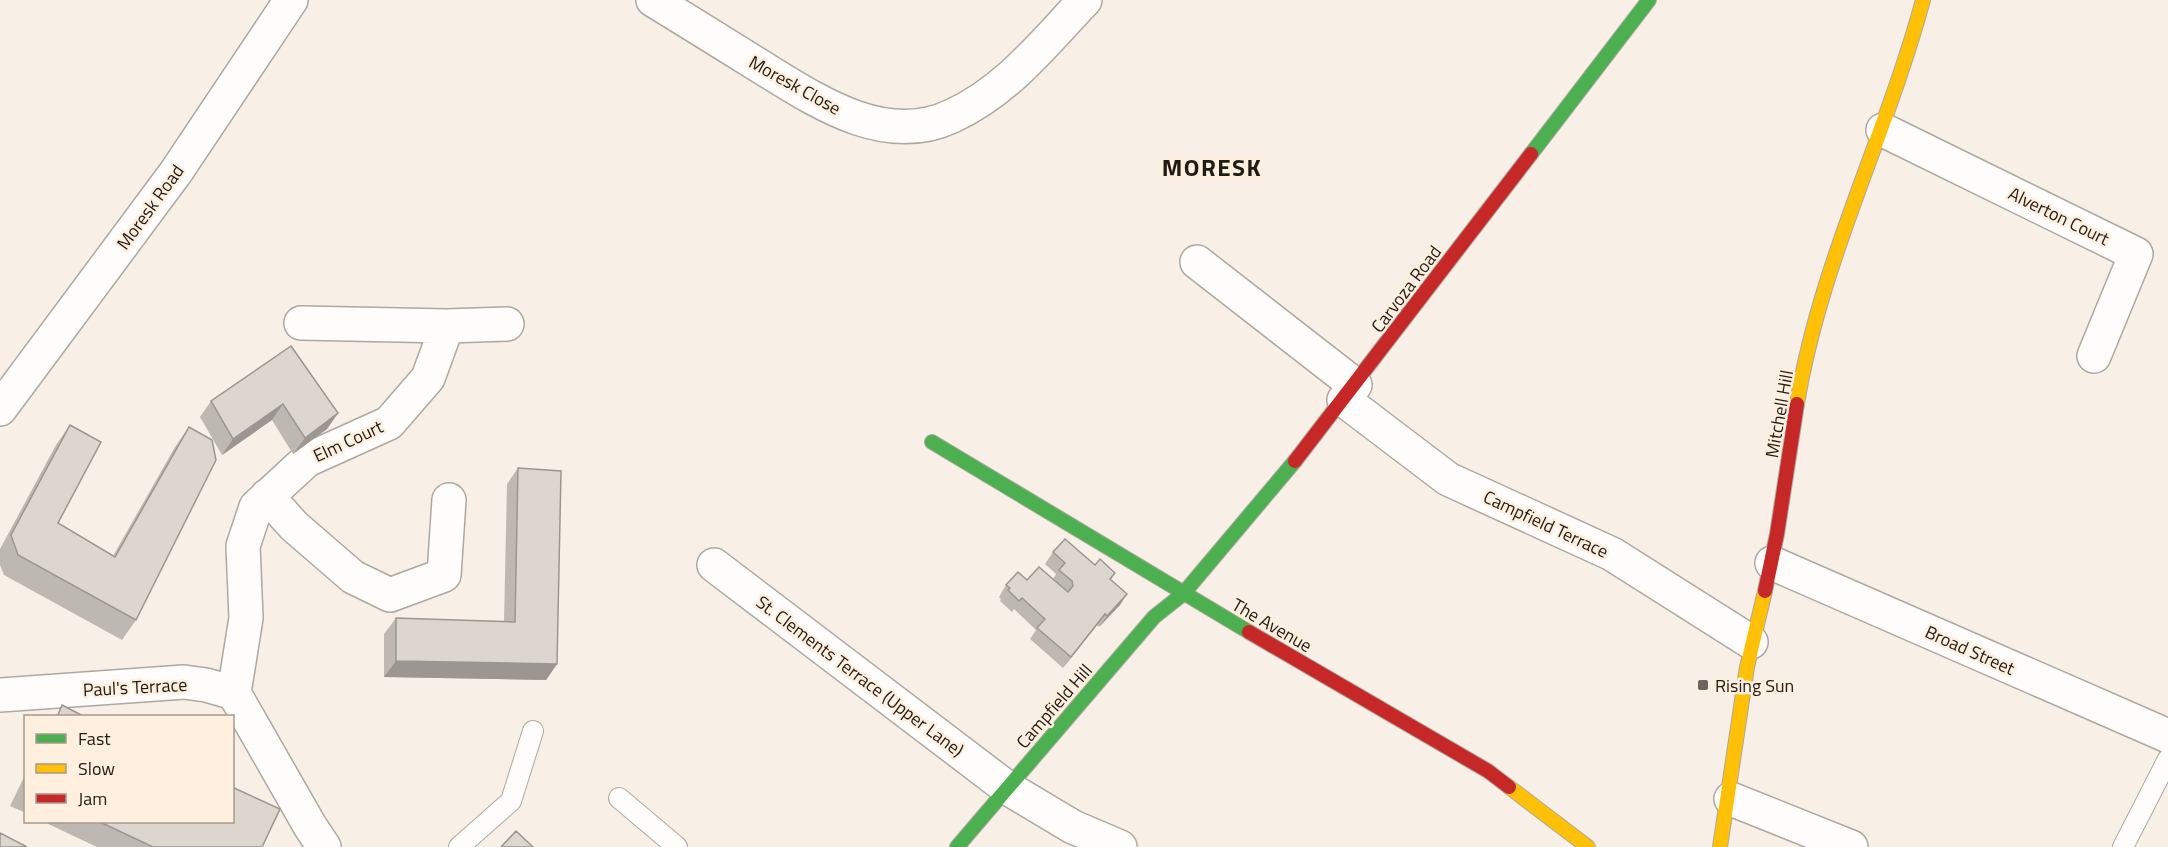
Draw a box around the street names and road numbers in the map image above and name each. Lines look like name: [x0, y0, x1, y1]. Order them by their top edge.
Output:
street label: Moresk Close: [744, 49, 846, 121]
street label: Moresk Road: [110, 159, 190, 255]
street label: Alverton Court: [2004, 180, 2115, 252]
street label: Carvoza Road: [1364, 240, 1448, 338]
street label: Mitchell Hill: [1758, 368, 1800, 460]
street label: Elm Court: [309, 413, 388, 469]
street label: Campfield Terrace: [1479, 483, 1613, 565]
street label: St. Clements Terrace (Upper Lane): [750, 589, 970, 763]
street label: The Avenue: [1227, 591, 1317, 659]
street label: Broad Street: [1921, 618, 2020, 682]
street label: Campfield Hill: [1010, 658, 1098, 754]
street label: Paul's Terrace: [82, 671, 188, 703]

